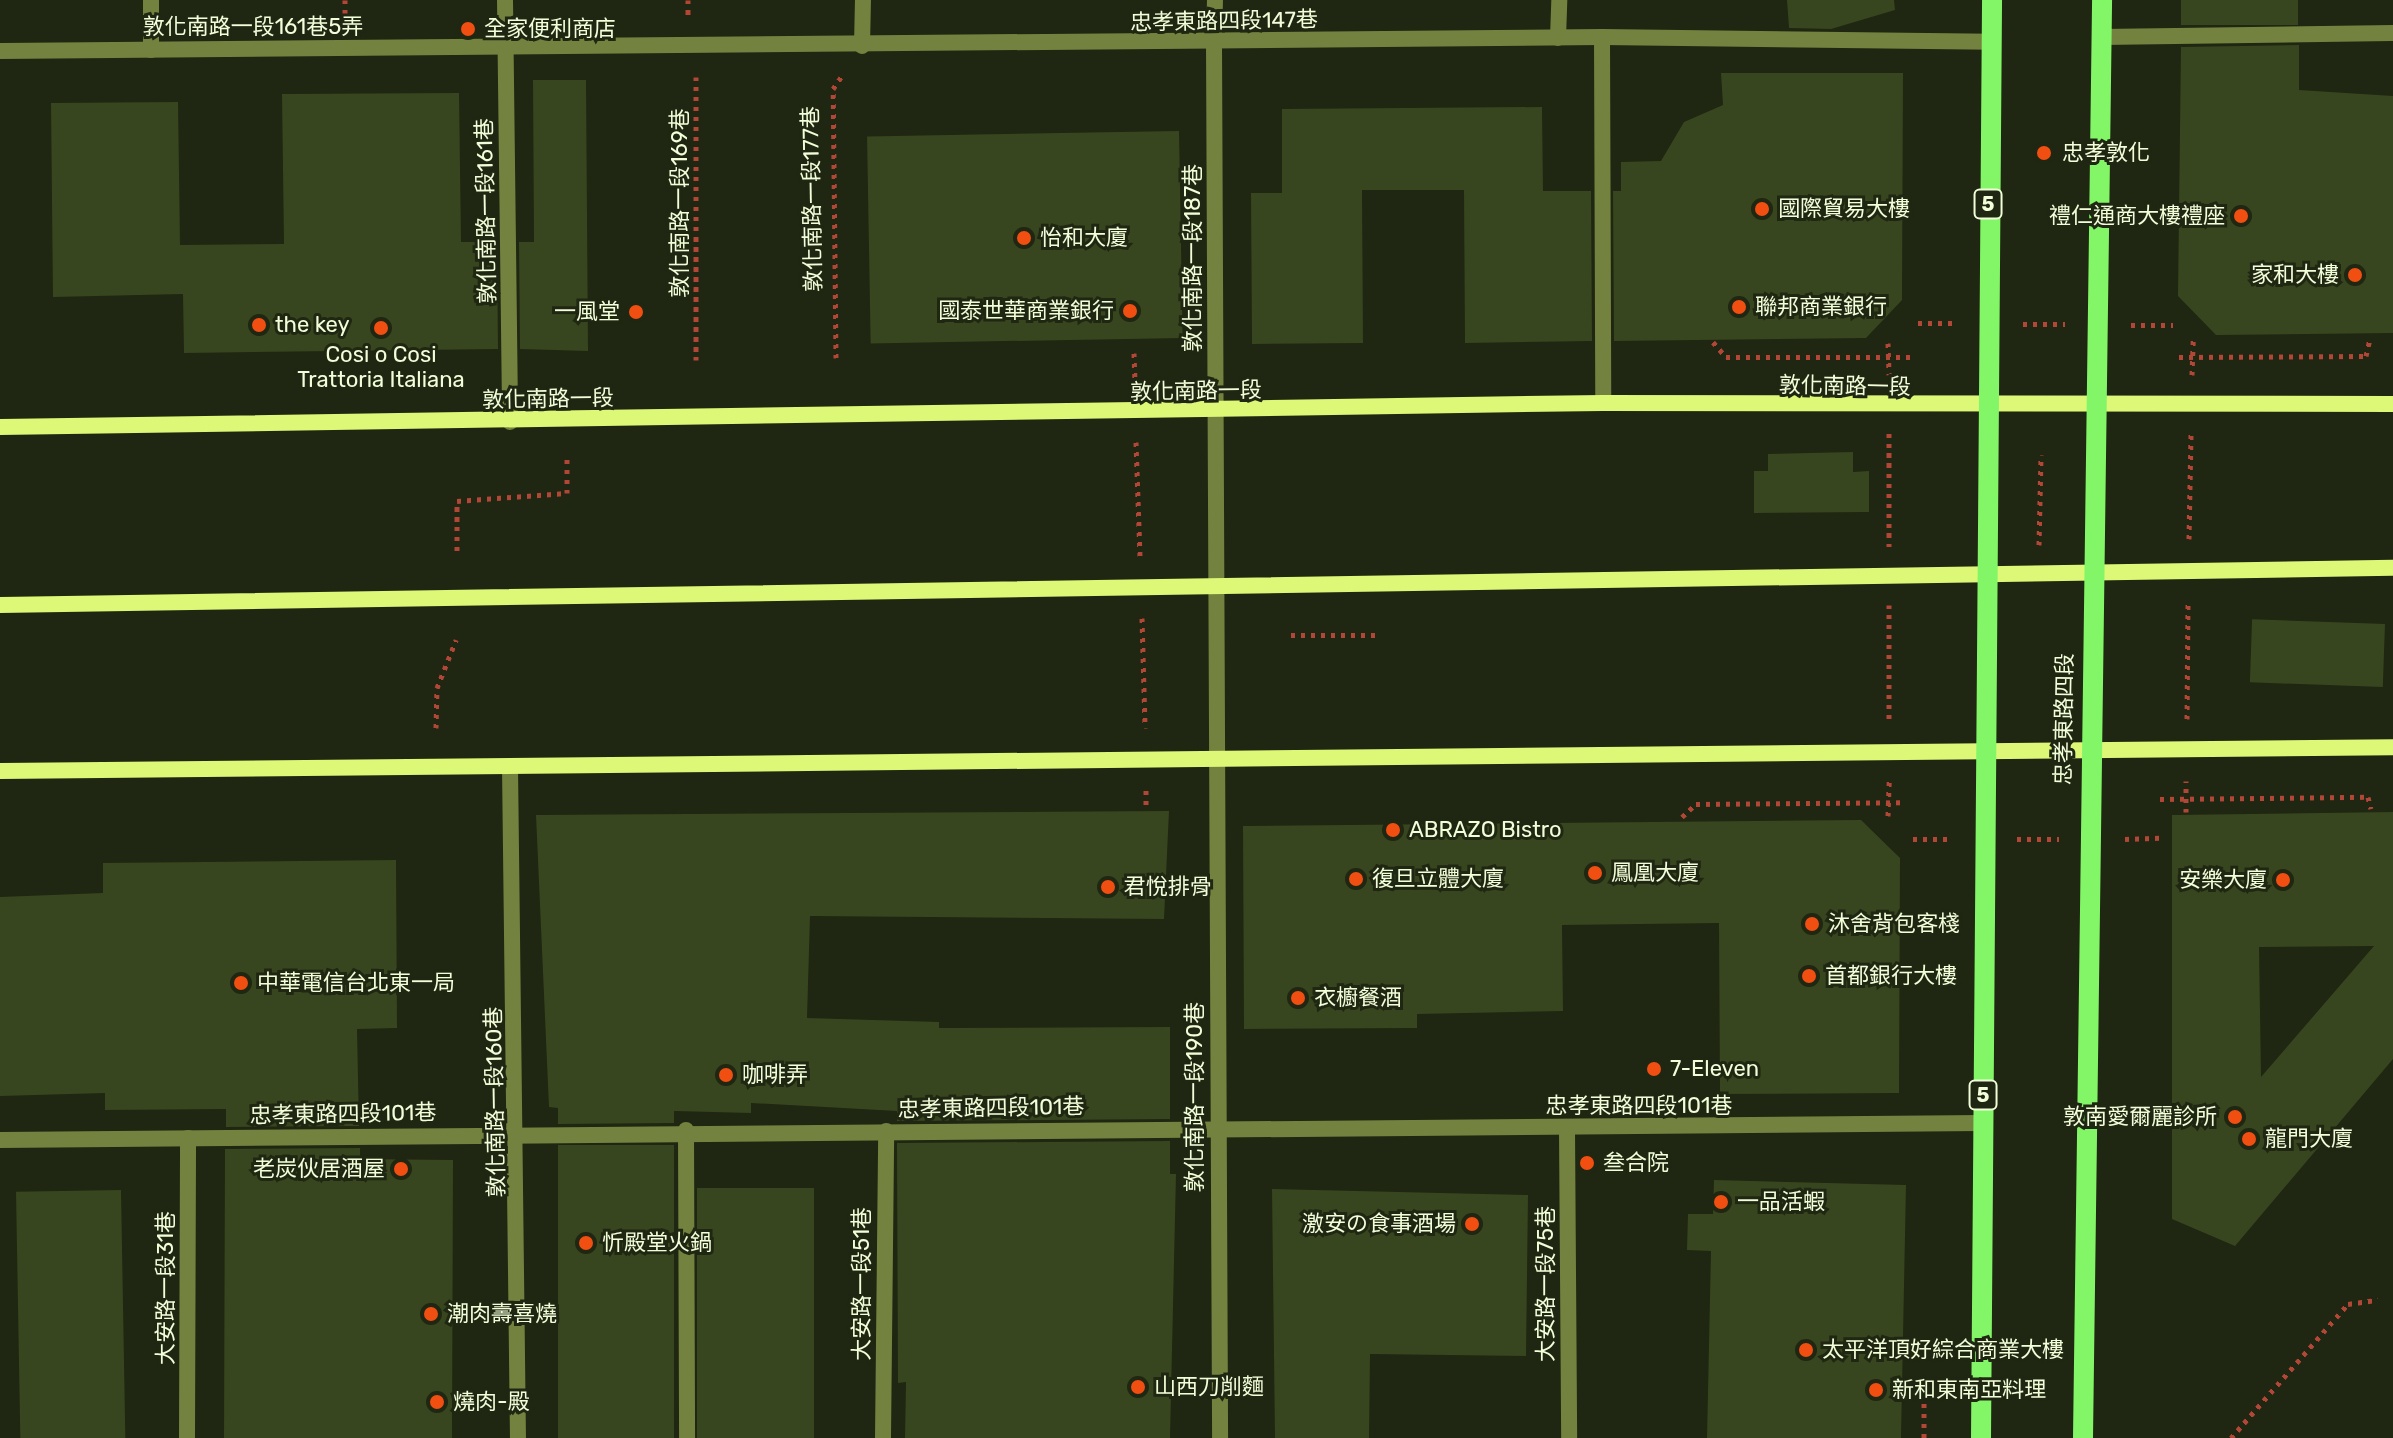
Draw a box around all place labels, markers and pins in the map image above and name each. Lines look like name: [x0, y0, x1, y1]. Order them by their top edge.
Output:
place label: 全家便利商店: [484, 16, 616, 42]
marker: 全家便利商店: [459, 20, 477, 38]
place label: 忠孝敦化: [2062, 140, 2150, 166]
marker: 忠孝敦化: [2033, 142, 2055, 164]
place label: 國際貿易大樓: [1778, 196, 1910, 222]
marker: 國際貿易大樓: [1753, 200, 1771, 218]
place label: 禮仁通商大樓禮座: [2049, 203, 2225, 229]
marker: 禮仁通商大樓禮座: [2232, 207, 2250, 225]
place label: 怡和大廈: [1040, 225, 1128, 251]
marker: 怡和大廈: [1015, 229, 1033, 247]
place label: 家和大樓: [2251, 262, 2339, 288]
marker: 家和大樓: [2346, 266, 2364, 284]
place label: 聯邦商業銀行: [1755, 294, 1887, 320]
place label: 國泰世華商業銀行: [938, 298, 1114, 324]
marker: 聯邦商業銀行: [1730, 298, 1748, 316]
place label: 一風堂: [554, 299, 620, 325]
marker: 國泰世華商業銀行: [1121, 302, 1139, 320]
marker: 一風堂: [627, 303, 645, 321]
place label: the key: [275, 312, 350, 338]
marker: the key: [250, 316, 268, 334]
marker: Cosi o Cosi Trattoria Italiana: [372, 319, 390, 337]
place label: Cosi o Cosi Trattoria Italiana: [297, 341, 465, 392]
place label: ABRAZO Bistro: [1409, 817, 1562, 843]
marker: ABRAZO Bistro: [1384, 821, 1402, 839]
place label: 鳳凰大廈: [1611, 860, 1699, 886]
marker: 鳳凰大廈: [1586, 864, 1604, 882]
place label: 復旦立體大廈: [1372, 866, 1504, 892]
place label: 安樂大廈: [2179, 867, 2267, 893]
marker: 復旦立體大廈: [1347, 870, 1365, 888]
marker: 安樂大廈: [2274, 871, 2292, 889]
place label: 君悅排骨: [1124, 874, 1212, 900]
marker: 君悅排骨: [1099, 878, 1117, 896]
place label: 沐舍背包客棧: [1828, 911, 1960, 937]
marker: 沐舍背包客棧: [1803, 915, 1821, 933]
place label: 首都銀行大樓: [1825, 963, 1957, 989]
marker: 首都銀行大樓: [1800, 967, 1818, 985]
place label: 中華電信台北東一局: [257, 970, 455, 996]
marker: 中華電信台北東一局: [232, 974, 250, 992]
place label: 衣櫥餐酒: [1314, 985, 1402, 1011]
marker: 衣櫥餐酒: [1289, 989, 1307, 1007]
place label: 7-Eleven: [1670, 1056, 1759, 1082]
marker: 7-Eleven: [1645, 1060, 1663, 1078]
place label: 咖啡弄: [742, 1062, 808, 1088]
marker: 咖啡弄: [717, 1066, 735, 1084]
place label: 敦南愛爾麗診所: [2063, 1104, 2217, 1130]
marker: 敦南愛爾麗診所: [2224, 1106, 2246, 1128]
place label: 龍門大廈: [2265, 1126, 2353, 1152]
marker: 龍門大廈: [2240, 1130, 2258, 1148]
place label: 叁合院: [1603, 1150, 1669, 1176]
marker: 叁合院: [1578, 1154, 1596, 1172]
place label: 老炭伙居酒屋: [253, 1156, 385, 1182]
marker: 老炭伙居酒屋: [392, 1160, 410, 1178]
place label: 一品活蝦: [1737, 1189, 1825, 1215]
marker: 一品活蝦: [1712, 1193, 1730, 1211]
place label: 激安の食事酒場: [1302, 1211, 1456, 1237]
marker: 激安の食事酒場: [1463, 1215, 1481, 1233]
place label: 忻殿堂火鍋: [602, 1230, 712, 1256]
marker: 忻殿堂火鍋: [577, 1234, 595, 1252]
place label: 潮肉壽喜燒: [447, 1301, 557, 1327]
marker: 潮肉壽喜燒: [422, 1305, 440, 1323]
place label: 太平洋頂好綜合商業大樓: [1822, 1337, 2064, 1363]
marker: 太平洋頂好綜合商業大樓: [1797, 1341, 1815, 1359]
place label: 山西刀削麵: [1154, 1374, 1264, 1400]
place label: 新和東南亞料理: [1892, 1377, 2046, 1403]
marker: 山西刀削麵: [1129, 1378, 1147, 1396]
marker: 新和東南亞料理: [1867, 1381, 1885, 1399]
place label: 燒肉-殿: [453, 1389, 530, 1415]
marker: 燒肉-殿: [428, 1393, 446, 1411]

